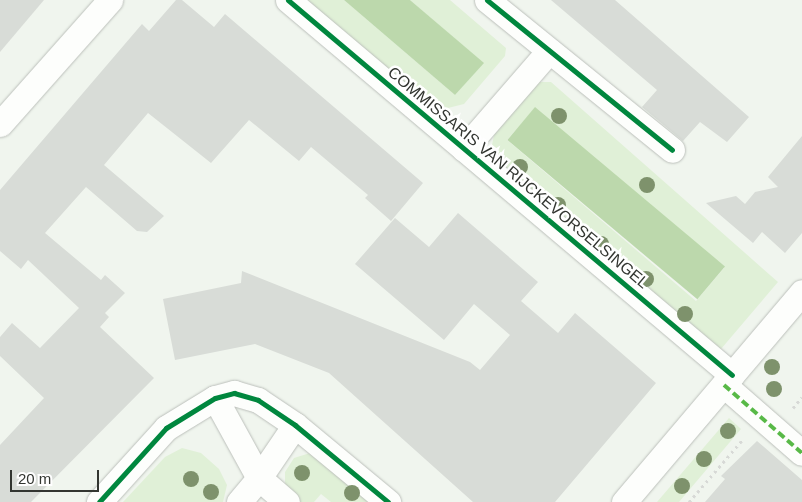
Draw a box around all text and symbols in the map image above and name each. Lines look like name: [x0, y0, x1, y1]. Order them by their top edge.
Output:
street label: COMMISSARIS VAN RIJCKEVORSELSINGEL: [384, 63, 652, 293]
scale bar: [12, 460, 101, 492]
text: 20 m: [18, 470, 51, 487]

